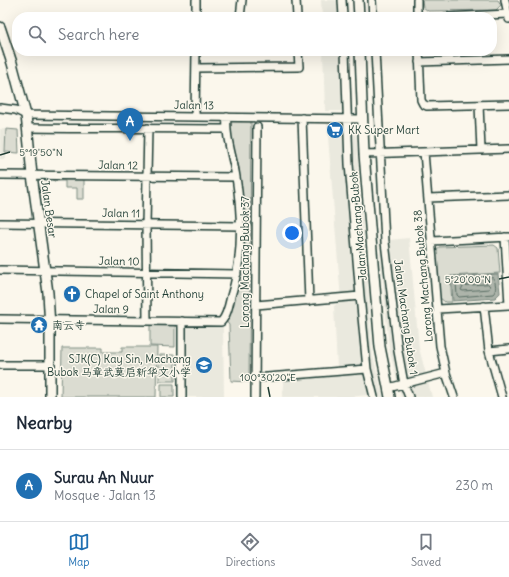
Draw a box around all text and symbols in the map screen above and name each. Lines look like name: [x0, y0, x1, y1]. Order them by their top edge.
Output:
search box: [12, 12, 497, 56]
icon: search: [26, 23, 48, 45]
text: Search here: [58, 25, 139, 44]
street label: Jalan 13: [174, 98, 214, 112]
pin: A: [117, 108, 143, 141]
supermarket icon: KK Super Mart: [325, 120, 345, 140]
place label: KK Super Mart: [348, 123, 420, 137]
text: 5°19'50"N: [19, 146, 63, 159]
street label: Jalan 12: [98, 158, 138, 172]
street label: Jalan Machang Bubok: [346, 170, 370, 281]
street label: Jalan Besar: [38, 179, 60, 239]
street label: Lorong Machang Bubok 37: [238, 195, 252, 328]
street label: Jalan 11: [102, 206, 140, 220]
street label: Lorong Machang Bubok 38: [410, 209, 436, 343]
your location: [282, 223, 302, 243]
street label: Jalan 10: [98, 254, 140, 268]
street label: Jalan Machang Bubok 1: [391, 258, 421, 376]
text: 5°20'00"N: [445, 273, 491, 286]
church icon: Chapel of Saint Anthony: [62, 284, 82, 304]
place label: Chapel of Saint Anthony: [85, 287, 204, 301]
street label: Jalan 9: [93, 302, 129, 316]
temple icon: 南云寺: [29, 315, 49, 335]
place label: 南云寺: [52, 318, 85, 332]
place label: SJK(C) Kay Sin, Machang Bubok 马章武莫启新华文小学: [47, 352, 191, 379]
school or university icon: SJK(C) Kay Sin, Machang Bubok 马章武莫启新华文小学: [194, 355, 214, 375]
text: 100°30'20"E: [240, 371, 296, 384]
text: Nearby: [16, 412, 72, 434]
text: Surau An Nuur: [54, 468, 154, 487]
text: A: [25, 477, 33, 494]
text: 230 m: [455, 477, 493, 494]
text: Mosque · Jalan 13: [54, 487, 156, 504]
tab: Map: [68, 531, 90, 569]
tab: Directions: [226, 531, 275, 569]
tab: Saved: [411, 531, 441, 569]

